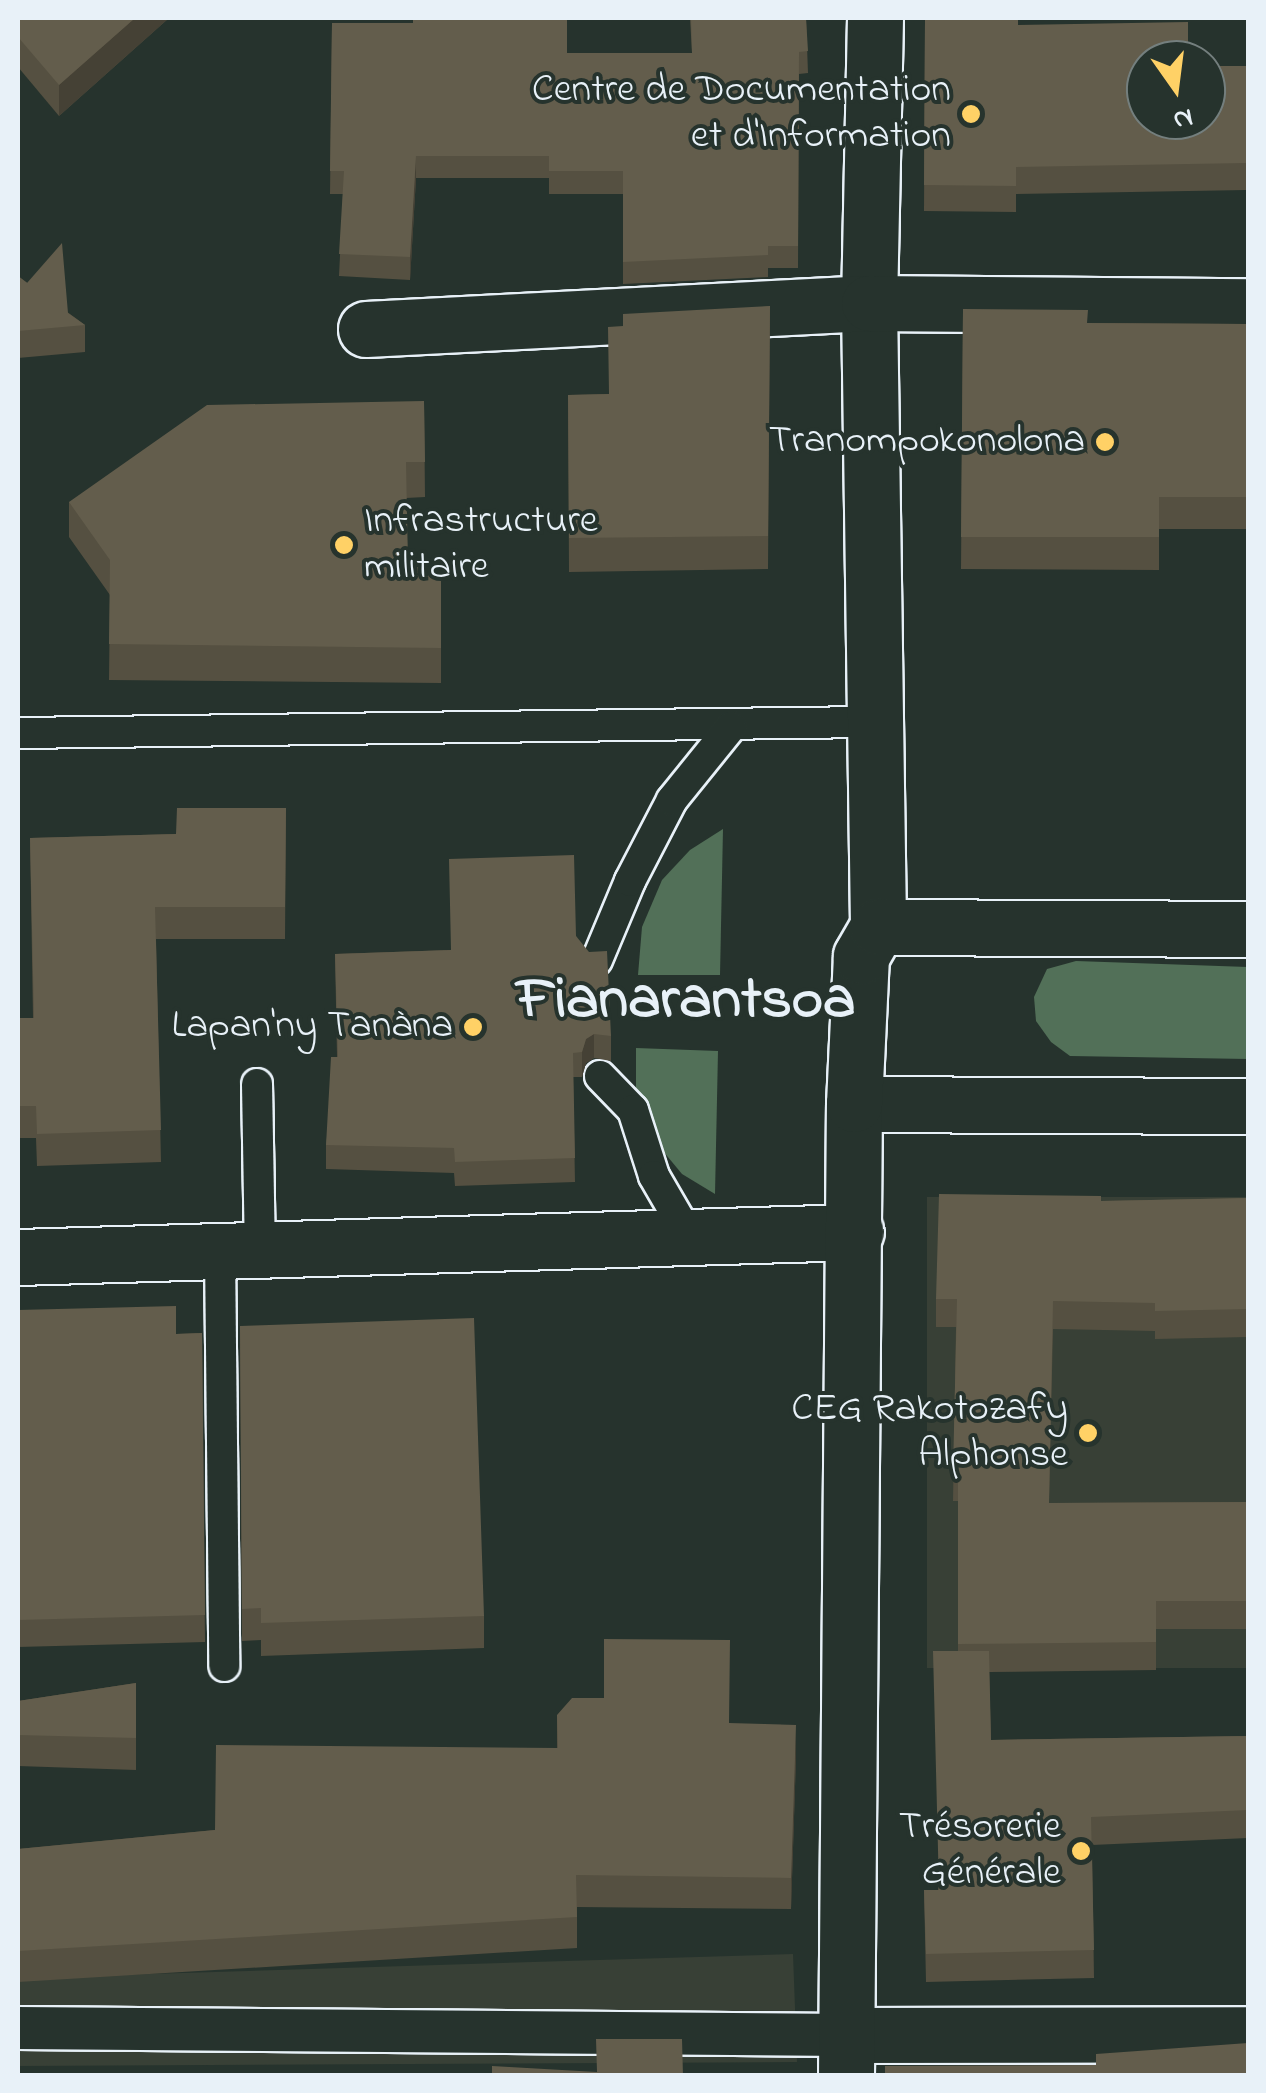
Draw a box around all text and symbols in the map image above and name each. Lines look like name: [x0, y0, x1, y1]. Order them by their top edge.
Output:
north arrow: [1126, 40, 1226, 140]
place label: Centre de Documentation et d'Information: [532, 67, 951, 161]
text: N: [1169, 95, 1197, 140]
marker: Centre de Documentation et d'Information: [960, 103, 982, 125]
place label: Tranompokonolona: [769, 418, 1085, 466]
marker: Tranompokonolona: [1094, 431, 1116, 453]
place label: Infrastructure militaire: [364, 498, 598, 592]
marker: Infrastructure militaire: [333, 534, 355, 556]
district label: Fianarantsoa: [517, 965, 855, 1037]
place label: Lapan'ny Tanàna: [172, 1003, 453, 1051]
marker: Lapan'ny Tanàna: [462, 1016, 484, 1038]
place label: CEG Rakotozafy Alphonse: [791, 1386, 1068, 1480]
marker: CEG Rakotozafy Alphonse: [1077, 1422, 1099, 1444]
place label: Trésorerie Générale: [899, 1804, 1061, 1898]
marker: Trésorerie Générale: [1070, 1840, 1092, 1862]

